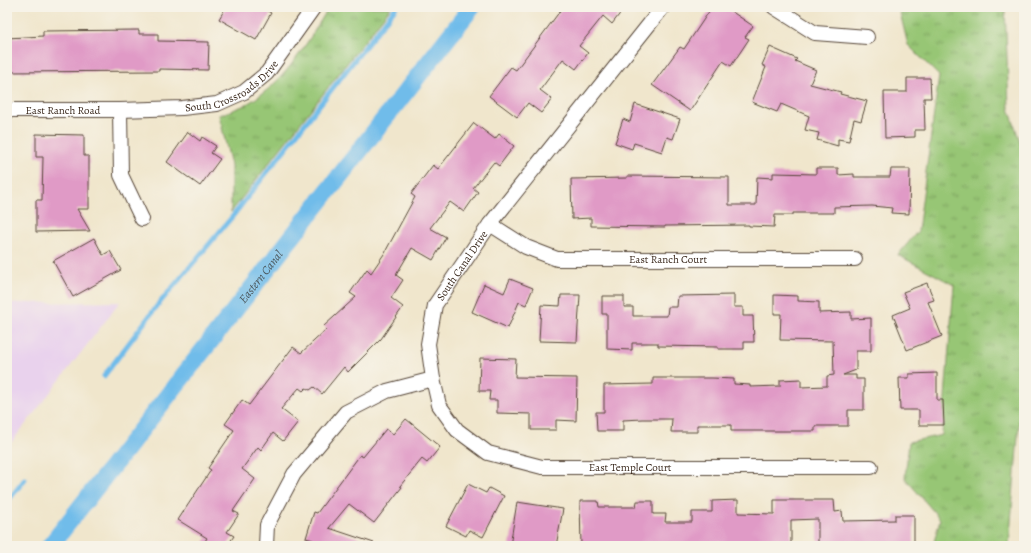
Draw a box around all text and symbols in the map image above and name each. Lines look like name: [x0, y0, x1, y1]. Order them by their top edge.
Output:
street label: South Crossroads Drive: [184, 57, 281, 115]
street label: East Ranch Road: [25, 103, 101, 118]
street label: South Canal Drive: [433, 227, 491, 303]
water label: Eastern Canal: [235, 247, 287, 306]
street label: East Ranch Court: [629, 252, 707, 267]
street label: East Temple Court: [589, 460, 672, 475]

